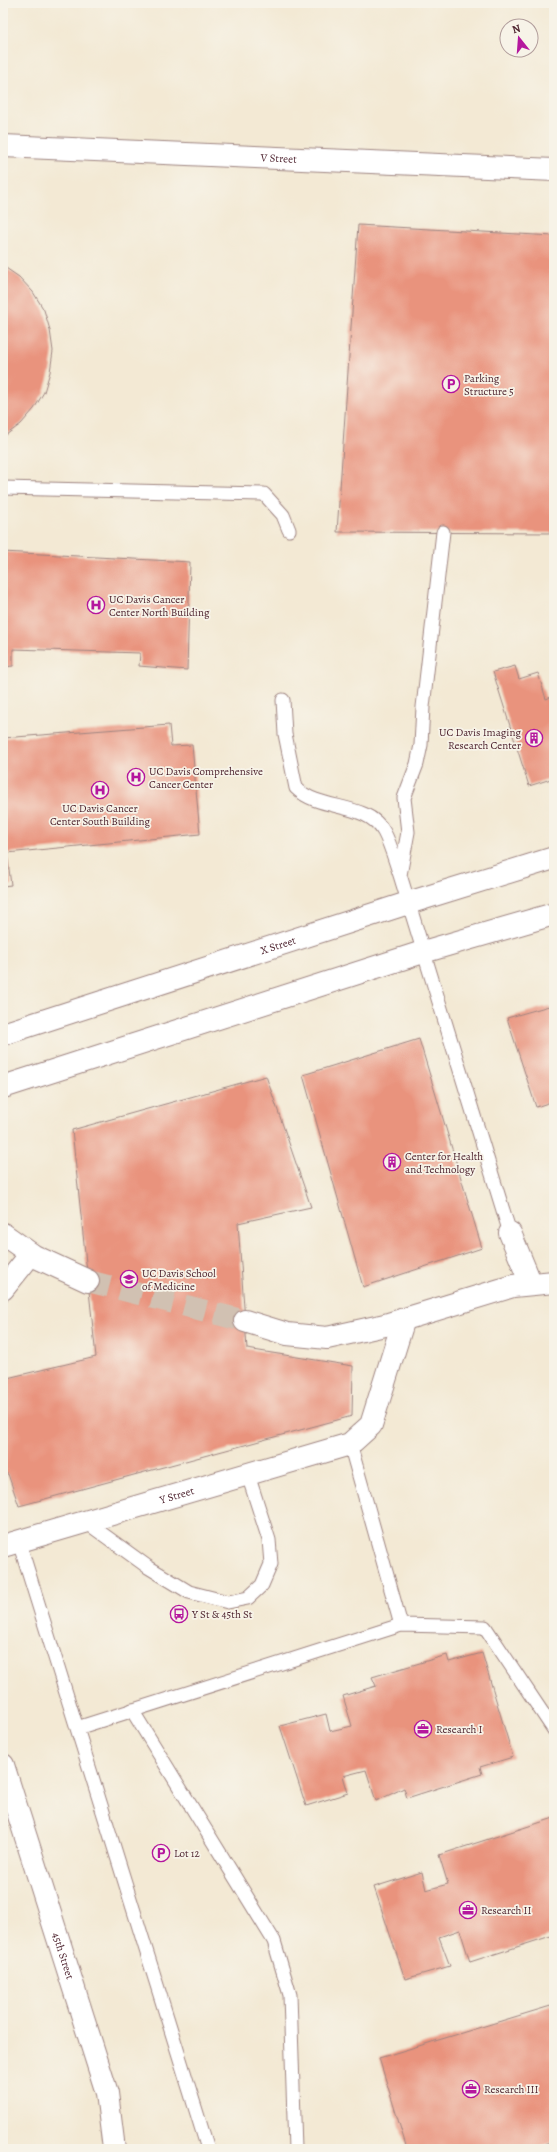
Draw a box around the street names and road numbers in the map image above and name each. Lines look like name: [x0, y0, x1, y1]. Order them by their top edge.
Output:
street label: V Street: [259, 150, 297, 166]
street label: X Street: [258, 932, 298, 958]
street label: Y Street: [157, 1483, 196, 1507]
street label: 45th Street: [49, 1930, 78, 1981]

